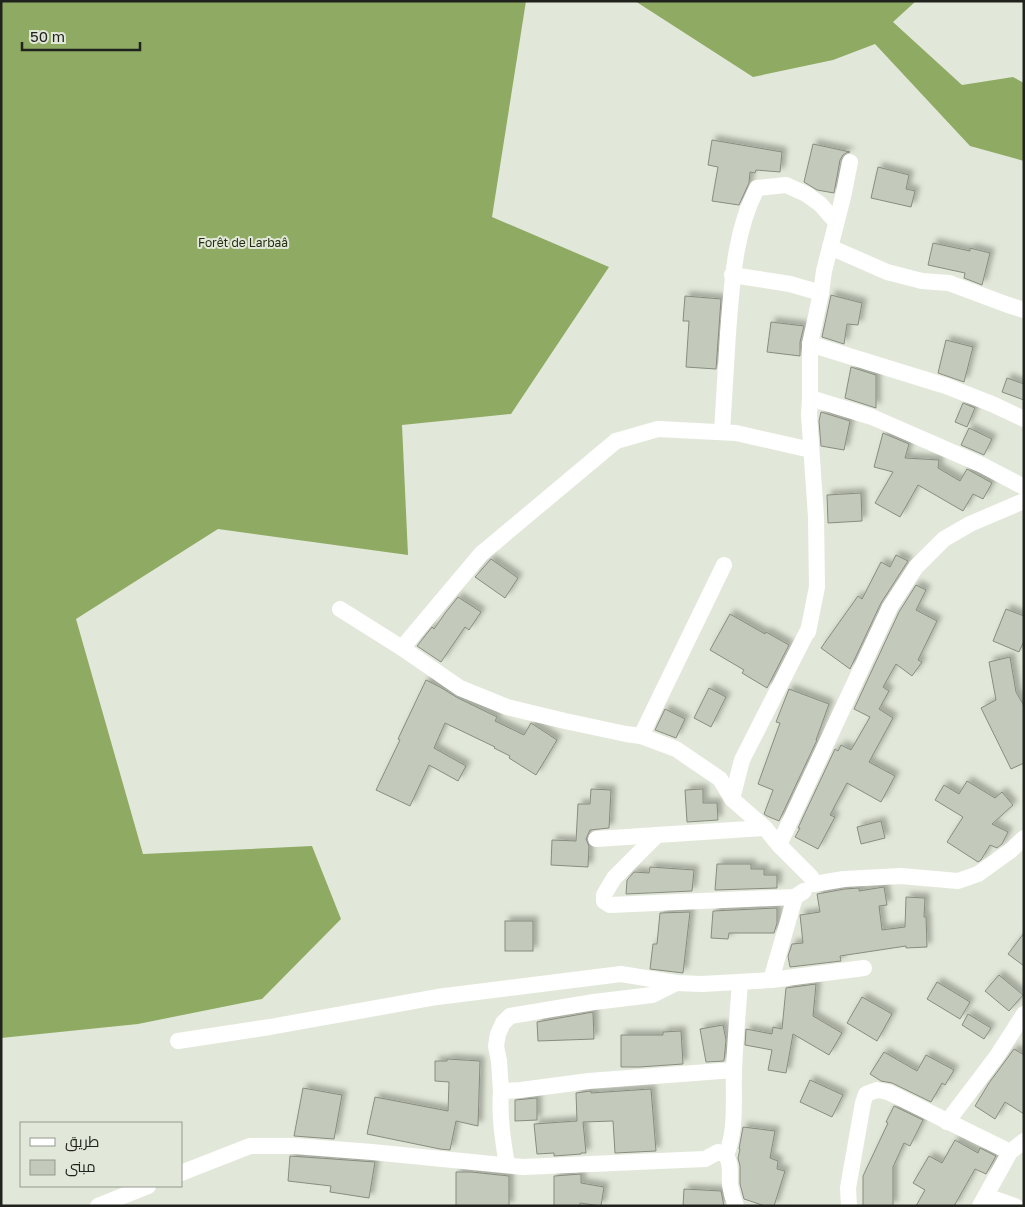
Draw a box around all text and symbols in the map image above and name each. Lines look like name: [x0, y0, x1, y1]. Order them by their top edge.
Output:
scale bar: [22, 20, 140, 52]
text: 50 m: [30, 27, 65, 45]
park label: Forêt de Larbaâ: [198, 235, 288, 250]
legend: [20, 1122, 182, 1187]
text: طريق: [65, 1132, 99, 1152]
text: مبنى: [65, 1157, 96, 1177]

